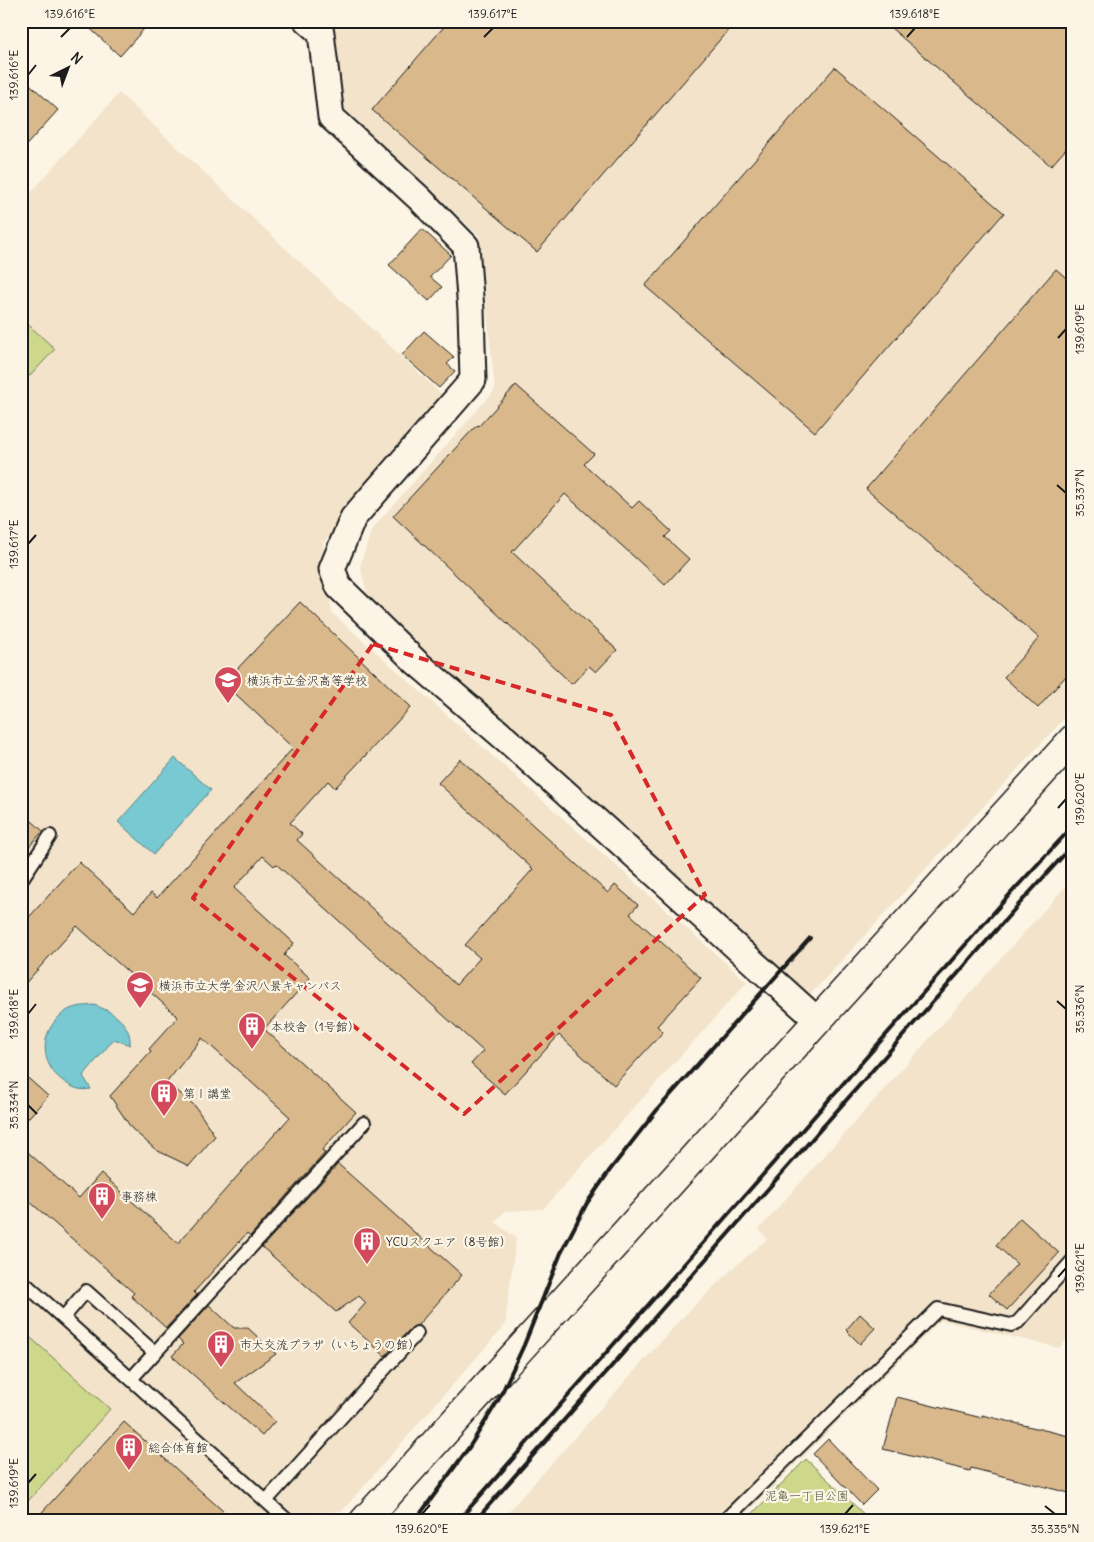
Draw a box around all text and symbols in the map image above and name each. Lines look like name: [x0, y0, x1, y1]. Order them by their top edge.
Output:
text: 139.616°E: [45, 6, 95, 21]
text: 139.617°E: [468, 6, 518, 21]
text: 139.618°E: [890, 6, 940, 21]
north arrow: [42, 42, 92, 92]
text: N: [67, 48, 86, 68]
text: 139.616°E: [6, 50, 21, 100]
text: 139.619°E: [1072, 304, 1087, 354]
text: 35.337°N: [1072, 469, 1087, 517]
text: 139.617°E: [6, 519, 21, 569]
school or university icon: 横浜市立金沢高等学校: [213, 665, 243, 704]
place label: 横浜市立金沢高等学校: [247, 673, 367, 688]
text: 139.620°E: [1072, 772, 1087, 826]
school or university icon: 横浜市立大学 金沢八景キャンパス: [125, 970, 155, 1009]
place label: 横浜市立大学 金沢八景キャンパス: [159, 978, 341, 993]
text: 35.336°N: [1072, 984, 1087, 1034]
text: 139.618°E: [6, 989, 21, 1039]
building icon: 本校舎（1号館）: [237, 1011, 267, 1050]
place label: 本校舎（1号館）: [271, 1019, 360, 1034]
building icon: 第Ⅰ講堂: [149, 1078, 179, 1117]
text: 35.334°N: [6, 1080, 21, 1130]
place label: 第Ⅰ講堂: [183, 1086, 231, 1101]
building icon: 事務棟: [87, 1181, 117, 1220]
place label: 事務棟: [121, 1189, 157, 1204]
building icon: YCUスクエア（8号館）: [352, 1226, 382, 1265]
place label: YCUスクエア（8号館）: [386, 1234, 511, 1249]
text: 139.621°E: [1072, 1243, 1087, 1293]
building icon: 市大交流プラザ（いちょうの館）: [206, 1329, 236, 1368]
place label: 市大交流プラザ（いちょうの館）: [240, 1337, 420, 1352]
building icon: 総合体育館: [114, 1432, 144, 1471]
place label: 総合体育館: [148, 1440, 208, 1455]
text: 139.619°E: [6, 1458, 21, 1508]
park label: 泥亀一丁目公園: [765, 1488, 849, 1503]
text: 139.620°E: [395, 1521, 449, 1536]
text: 139.621°E: [820, 1521, 870, 1536]
text: 35.335°N: [1030, 1521, 1080, 1536]

